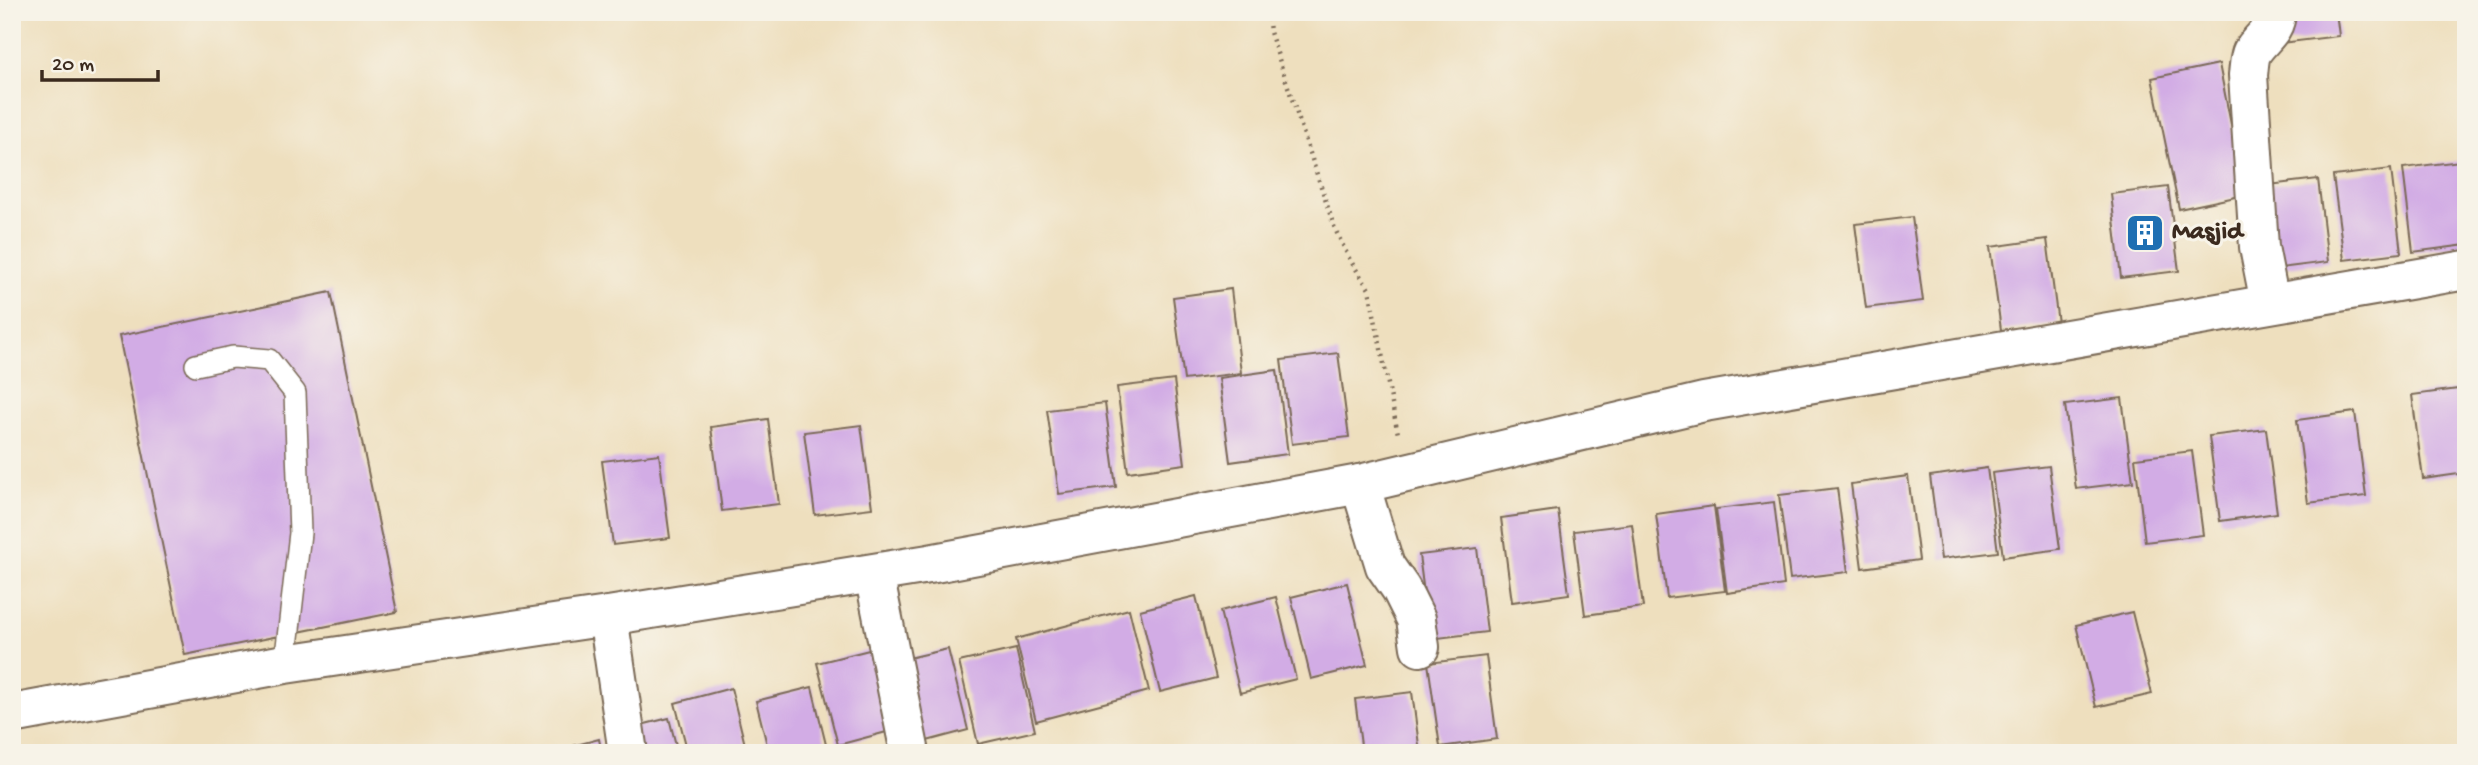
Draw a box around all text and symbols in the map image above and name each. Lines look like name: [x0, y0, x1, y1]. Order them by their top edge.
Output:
scale bar: [42, 38, 158, 82]
text: 20 m: [52, 54, 94, 79]
building icon: Masjid: [2124, 212, 2166, 254]
place label: Masjid: [2172, 218, 2245, 249]

